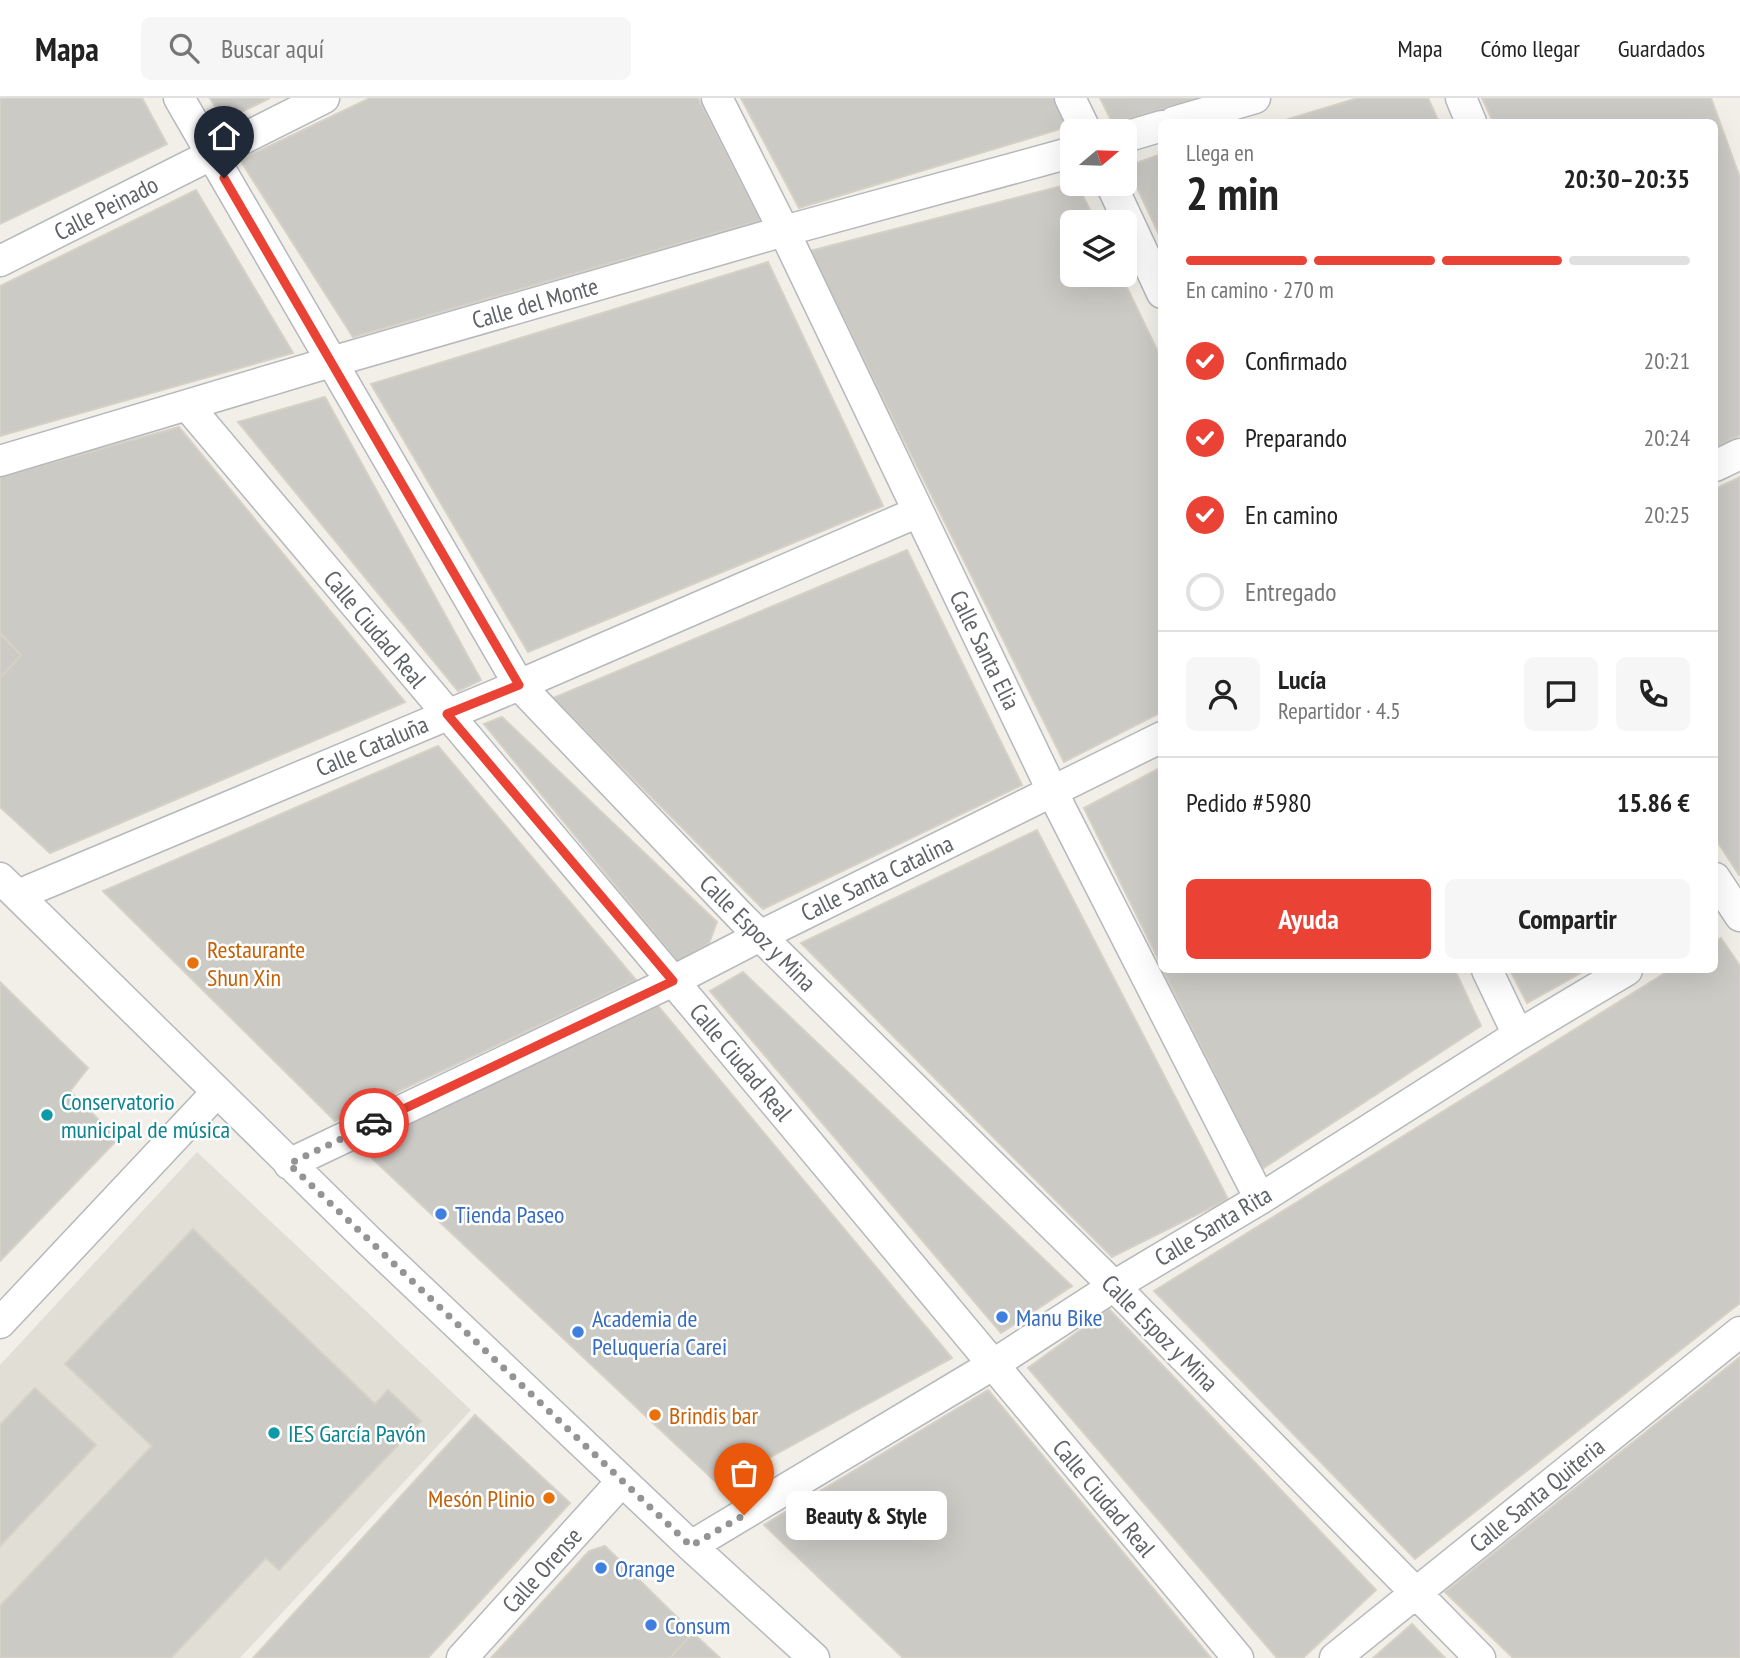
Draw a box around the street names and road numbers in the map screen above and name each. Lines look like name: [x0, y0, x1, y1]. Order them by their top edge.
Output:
street label: Calle Peinado: [49, 169, 163, 247]
street label: Calle del Monte: [468, 270, 602, 336]
street label: Calle Ciudad Real: [317, 564, 433, 695]
street label: Calle Santa Elia: [943, 585, 1027, 715]
street label: Calle Cataluña: [311, 708, 433, 784]
street label: Calle Santa Catalina: [796, 828, 958, 928]
street label: Calle Espoz y Mina: [693, 868, 823, 998]
street label: Calle Ciudad Real: [683, 997, 799, 1128]
street label: Calle Santa Rita: [1149, 1179, 1277, 1273]
street label: Calle Espoz y Mina: [1095, 1268, 1225, 1398]
street label: Calle Santa Quiteria: [1463, 1431, 1611, 1559]
street label: Calle Ciudad Real: [1046, 1433, 1162, 1564]
street label: Calle Orense: [495, 1521, 589, 1619]

